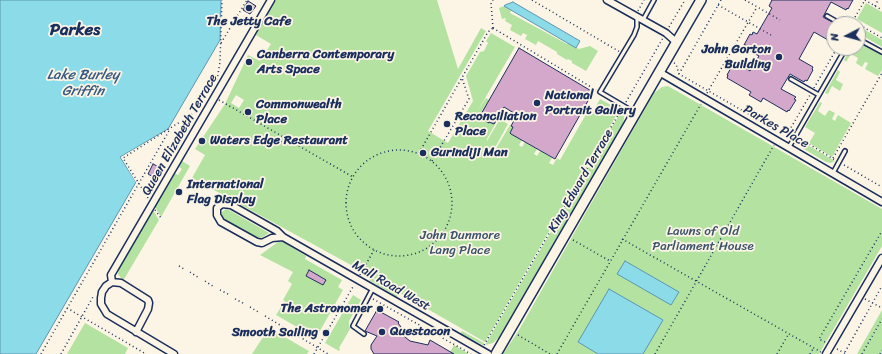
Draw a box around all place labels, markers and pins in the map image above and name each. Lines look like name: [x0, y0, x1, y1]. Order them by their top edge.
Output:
marker: The Jetty Cafe: [244, 3, 254, 13]
place label: The Jetty Cafe: [207, 14, 291, 30]
place label: John Gorton Building: [702, 42, 771, 73]
place label: Canberra Contemporary Arts Space: [257, 47, 394, 78]
marker: John Gorton Building: [774, 52, 784, 62]
marker: Canberra Contemporary Arts Space: [244, 57, 254, 67]
place label: National Portrait Gallery: [545, 88, 636, 119]
place label: Commonwealth Place: [256, 97, 342, 128]
marker: National Portrait Gallery: [532, 98, 542, 108]
marker: Commonwealth Place: [243, 107, 253, 117]
place label: Reconciliation Place: [455, 109, 536, 140]
marker: Reconciliation Place: [442, 119, 452, 129]
place label: Waters Edge Restaurant: [210, 133, 348, 149]
marker: Waters Edge Restaurant: [197, 136, 207, 146]
place label: Gurindiji Man: [431, 145, 508, 161]
marker: Gurindiji Man: [418, 148, 428, 158]
place label: International Flag Display: [187, 177, 264, 208]
marker: International Flag Display: [174, 187, 184, 197]
place label: The Astronomer: [281, 301, 372, 317]
marker: The Astronomer: [375, 304, 385, 314]
place label: Questacon: [390, 324, 450, 340]
place label: Smooth Sailing: [232, 325, 318, 341]
marker: Questacon: [377, 327, 387, 337]
marker: Smooth Sailing: [321, 328, 331, 338]

